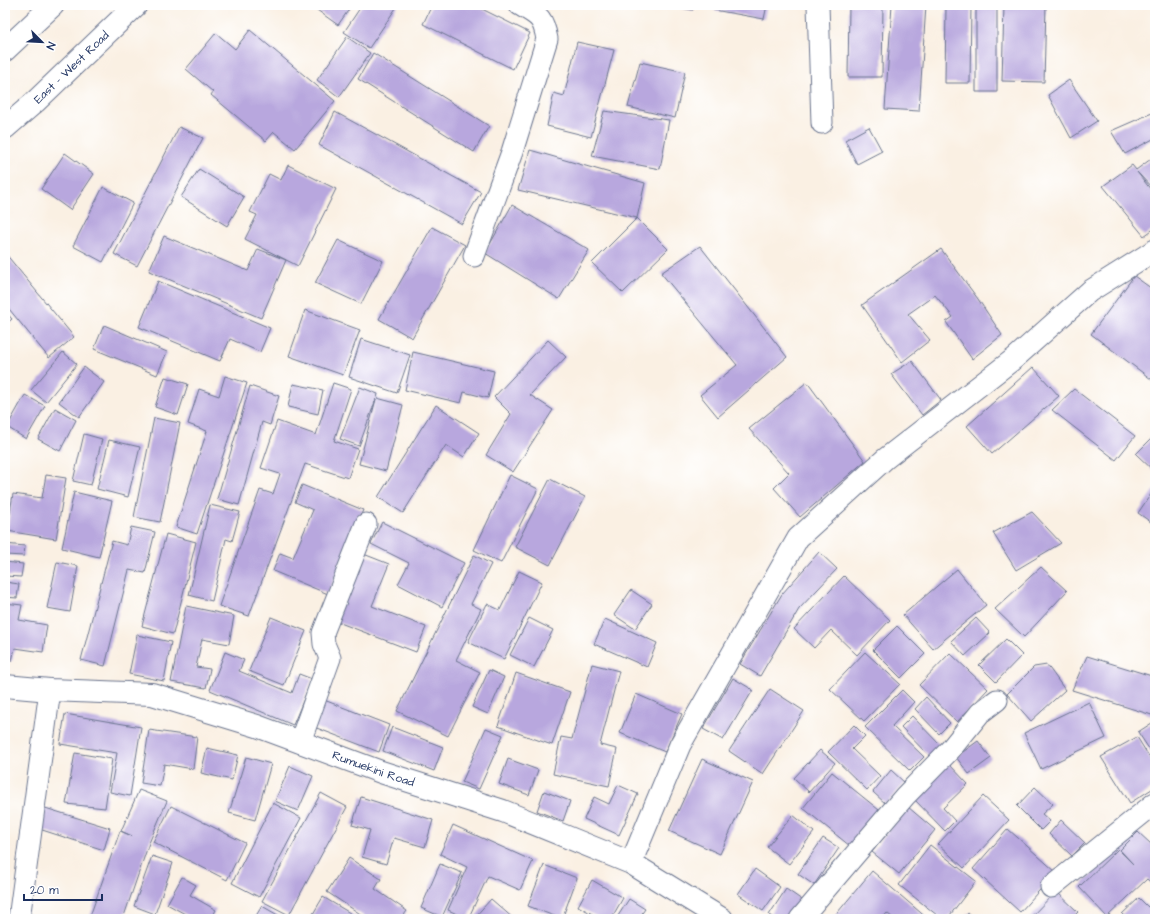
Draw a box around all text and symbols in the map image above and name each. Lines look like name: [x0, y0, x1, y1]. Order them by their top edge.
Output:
north arrow: [22, 22, 62, 62]
street label: East - West Road: [30, 27, 113, 107]
text: N: [42, 40, 59, 52]
street label: Rumuekini Road: [330, 746, 417, 791]
scale bar: [24, 876, 102, 902]
text: 20 m: [30, 882, 59, 899]

